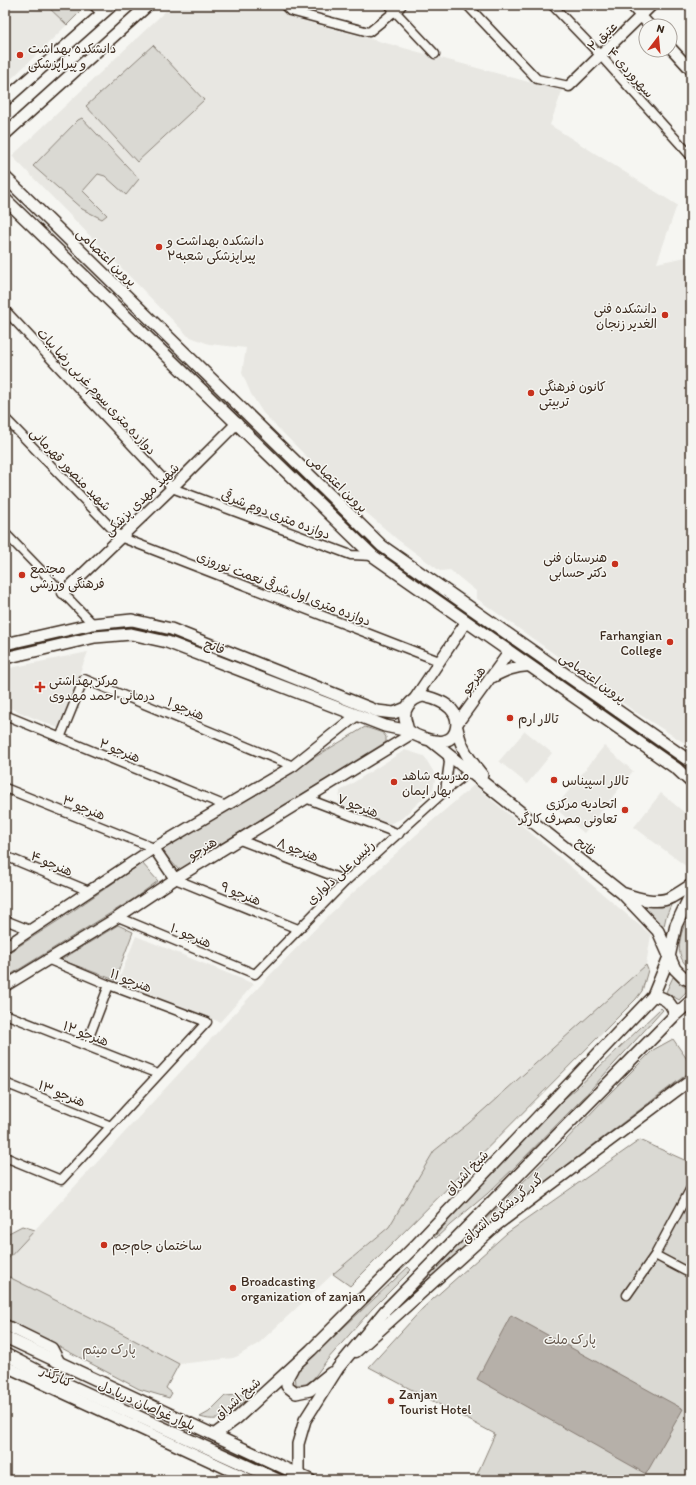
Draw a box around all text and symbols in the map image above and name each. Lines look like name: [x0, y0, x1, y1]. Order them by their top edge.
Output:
north arrow: [638, 18, 678, 58]
street label: عتیق ۲: [584, 19, 621, 55]
text: N: [655, 22, 666, 36]
place label: دانشکده بهداشت و پیراپزشکی: [28, 41, 116, 73]
street label: سهروردی ۴: [603, 44, 657, 101]
marker: دانشکده بهداشت و پیراپزشکی: [15, 50, 25, 60]
street label: پروین اعتصامی: [72, 225, 140, 291]
place label: دانشکده بهداشت و پیراپزشکى شعبه۲: [166, 233, 264, 265]
marker: دانشکده بهداشت و پیراپزشکى شعبه۲: [154, 242, 164, 252]
place label: دانشکده فنی الغدیر زنجان: [594, 301, 657, 332]
marker: دانشکده فنی الغدیر زنجان: [660, 310, 670, 320]
street label: دوازده متری سوم غربی رضا بیات: [32, 325, 159, 460]
place label: کانون فرهنگی تربیتی: [539, 379, 606, 411]
marker: کانون فرهنگی تربیتی: [526, 388, 536, 398]
street label: شهید منصور قهرمانی: [26, 425, 114, 515]
street label: پروین اعتصامی: [303, 451, 371, 517]
street label: شهید مهدی پزشکی: [101, 460, 183, 540]
street label: دوازده متری دوم شرقی: [218, 486, 333, 545]
street label: دوازده متری اول شرقی نعمت نوروزی: [194, 547, 373, 630]
place label: هنرستان فنی دکتر حسابی: [543, 550, 607, 582]
marker: هنرستان فنی دکتر حسابی: [610, 559, 620, 569]
place label: مجتمع فرهنگی ورزشی: [30, 561, 105, 593]
marker: مجتمع فرهنگی ورزشی: [17, 570, 27, 580]
place label: Farhangian College: [600, 628, 662, 658]
street label: فاتح: [202, 636, 227, 659]
marker: Farhangian College: [665, 637, 675, 647]
street label: پروین اعتصامی: [556, 649, 629, 707]
street label: هنرجو: [458, 663, 489, 699]
place label: مرکز بهداشتی درمانی احمد مهدوی: [49, 673, 155, 705]
marker: مرکز بهداشتی درمانی احمد مهدوی: [34, 681, 46, 693]
street label: هنرجو ۱: [165, 694, 207, 724]
place label: تالار ارم: [518, 711, 559, 729]
marker: تالار ارم: [505, 713, 515, 723]
street label: هنرجو ۲: [97, 735, 142, 766]
place label: مدرسه شاهد بهار ایمان: [402, 768, 469, 799]
place label: تالار اسپیناس: [562, 773, 629, 789]
marker: تالار اسپیناس: [549, 775, 559, 785]
marker: مدرسه شاهد بهار ایمان: [389, 777, 399, 787]
street label: هنرجو ۷: [335, 791, 381, 821]
street label: هنرجو ۳: [60, 792, 107, 824]
place label: اتحادیه مرکزی تعاونی مصرف کارگر: [518, 796, 617, 828]
marker: اتحادیه مرکزی تعاونی مصرف کارگر: [620, 805, 630, 815]
street label: هنرجو: [184, 834, 220, 864]
street label: فاتح: [572, 834, 598, 860]
street label: هنرجو ۸: [275, 835, 321, 865]
street label: رئیس علی دلواری: [303, 837, 379, 909]
street label: هنرجو ۴: [28, 848, 75, 880]
street label: هنرجو ۹: [218, 879, 263, 909]
street label: هنرجو ۱۰: [168, 920, 214, 952]
street label: هنرجو ۱۱: [107, 966, 154, 996]
street label: هنرجو ۱۲: [61, 1018, 111, 1050]
street label: هنرجو ۱۳: [36, 1077, 88, 1111]
street label: شیخ اشراق: [441, 1147, 493, 1199]
street label: گدر گردشگری اشراق: [458, 1171, 547, 1247]
place label: ساختمان جام‌جم: [112, 1238, 202, 1256]
marker: ساختمان جام‌جم: [99, 1240, 109, 1250]
place label: Broadcasting organization of zanjan: [241, 1274, 365, 1304]
marker: Broadcasting organization of zanjan: [228, 1283, 238, 1293]
park label: پارک ملت: [544, 1332, 596, 1348]
park label: پارک میثم: [82, 1342, 136, 1360]
street label: کنارگذر: [37, 1362, 75, 1391]
street label: شیخ اشراق: [211, 1374, 265, 1424]
street label: بلوار غواصان دریا دل: [96, 1377, 198, 1434]
place label: Zanjan Tourist Hotel: [399, 1387, 471, 1417]
marker: Zanjan Tourist Hotel: [386, 1396, 396, 1406]

